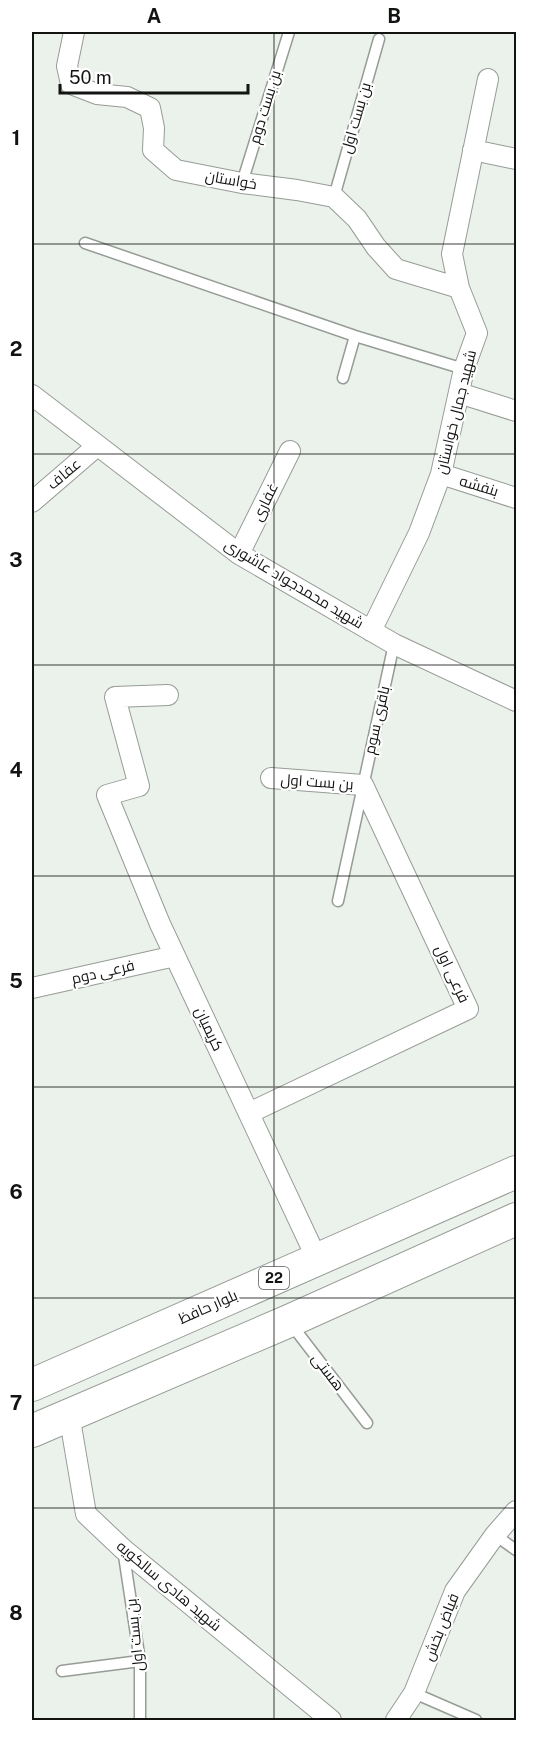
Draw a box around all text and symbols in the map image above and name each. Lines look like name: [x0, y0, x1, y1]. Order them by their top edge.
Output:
text: A: [147, 4, 161, 28]
text: B: [387, 4, 401, 28]
scale bar: [60, 57, 248, 95]
text: 50 m: [69, 67, 112, 88]
street label: بن بست دوم: [245, 68, 286, 146]
street label: بن بست اول: [337, 80, 376, 156]
text: 1: [12, 126, 20, 150]
street label: خواستان: [204, 167, 258, 194]
text: 2: [10, 337, 22, 361]
street label: شهید جمال خواستان: [432, 348, 481, 476]
street label: عفاف: [44, 455, 84, 492]
street label: بنفشه: [458, 472, 501, 499]
street label: غفاری: [248, 480, 283, 524]
street label: شهید محمدجواد عاشوری: [221, 535, 367, 633]
text: 3: [9, 548, 23, 572]
street label: باقری سوم: [360, 684, 395, 756]
text: 4: [9, 758, 23, 782]
street label: بن بست اول: [280, 770, 354, 795]
street label: فرعی اول: [430, 942, 473, 1006]
street label: فرعی دوم: [70, 956, 137, 989]
text: 5: [9, 969, 23, 993]
street label: کریمیان: [190, 1004, 227, 1054]
text: 6: [9, 1180, 23, 1204]
road number: 22: [259, 1267, 289, 1289]
street label: بلوار حافظ: [176, 1286, 240, 1328]
street label: هستی: [307, 1350, 348, 1395]
text: 7: [10, 1391, 22, 1415]
street label: شهید هادی سالکویه: [112, 1537, 225, 1636]
street label: فیاض بخش: [419, 1591, 464, 1664]
street label: بن بست اول: [122, 1598, 149, 1672]
text: 8: [9, 1601, 23, 1625]

